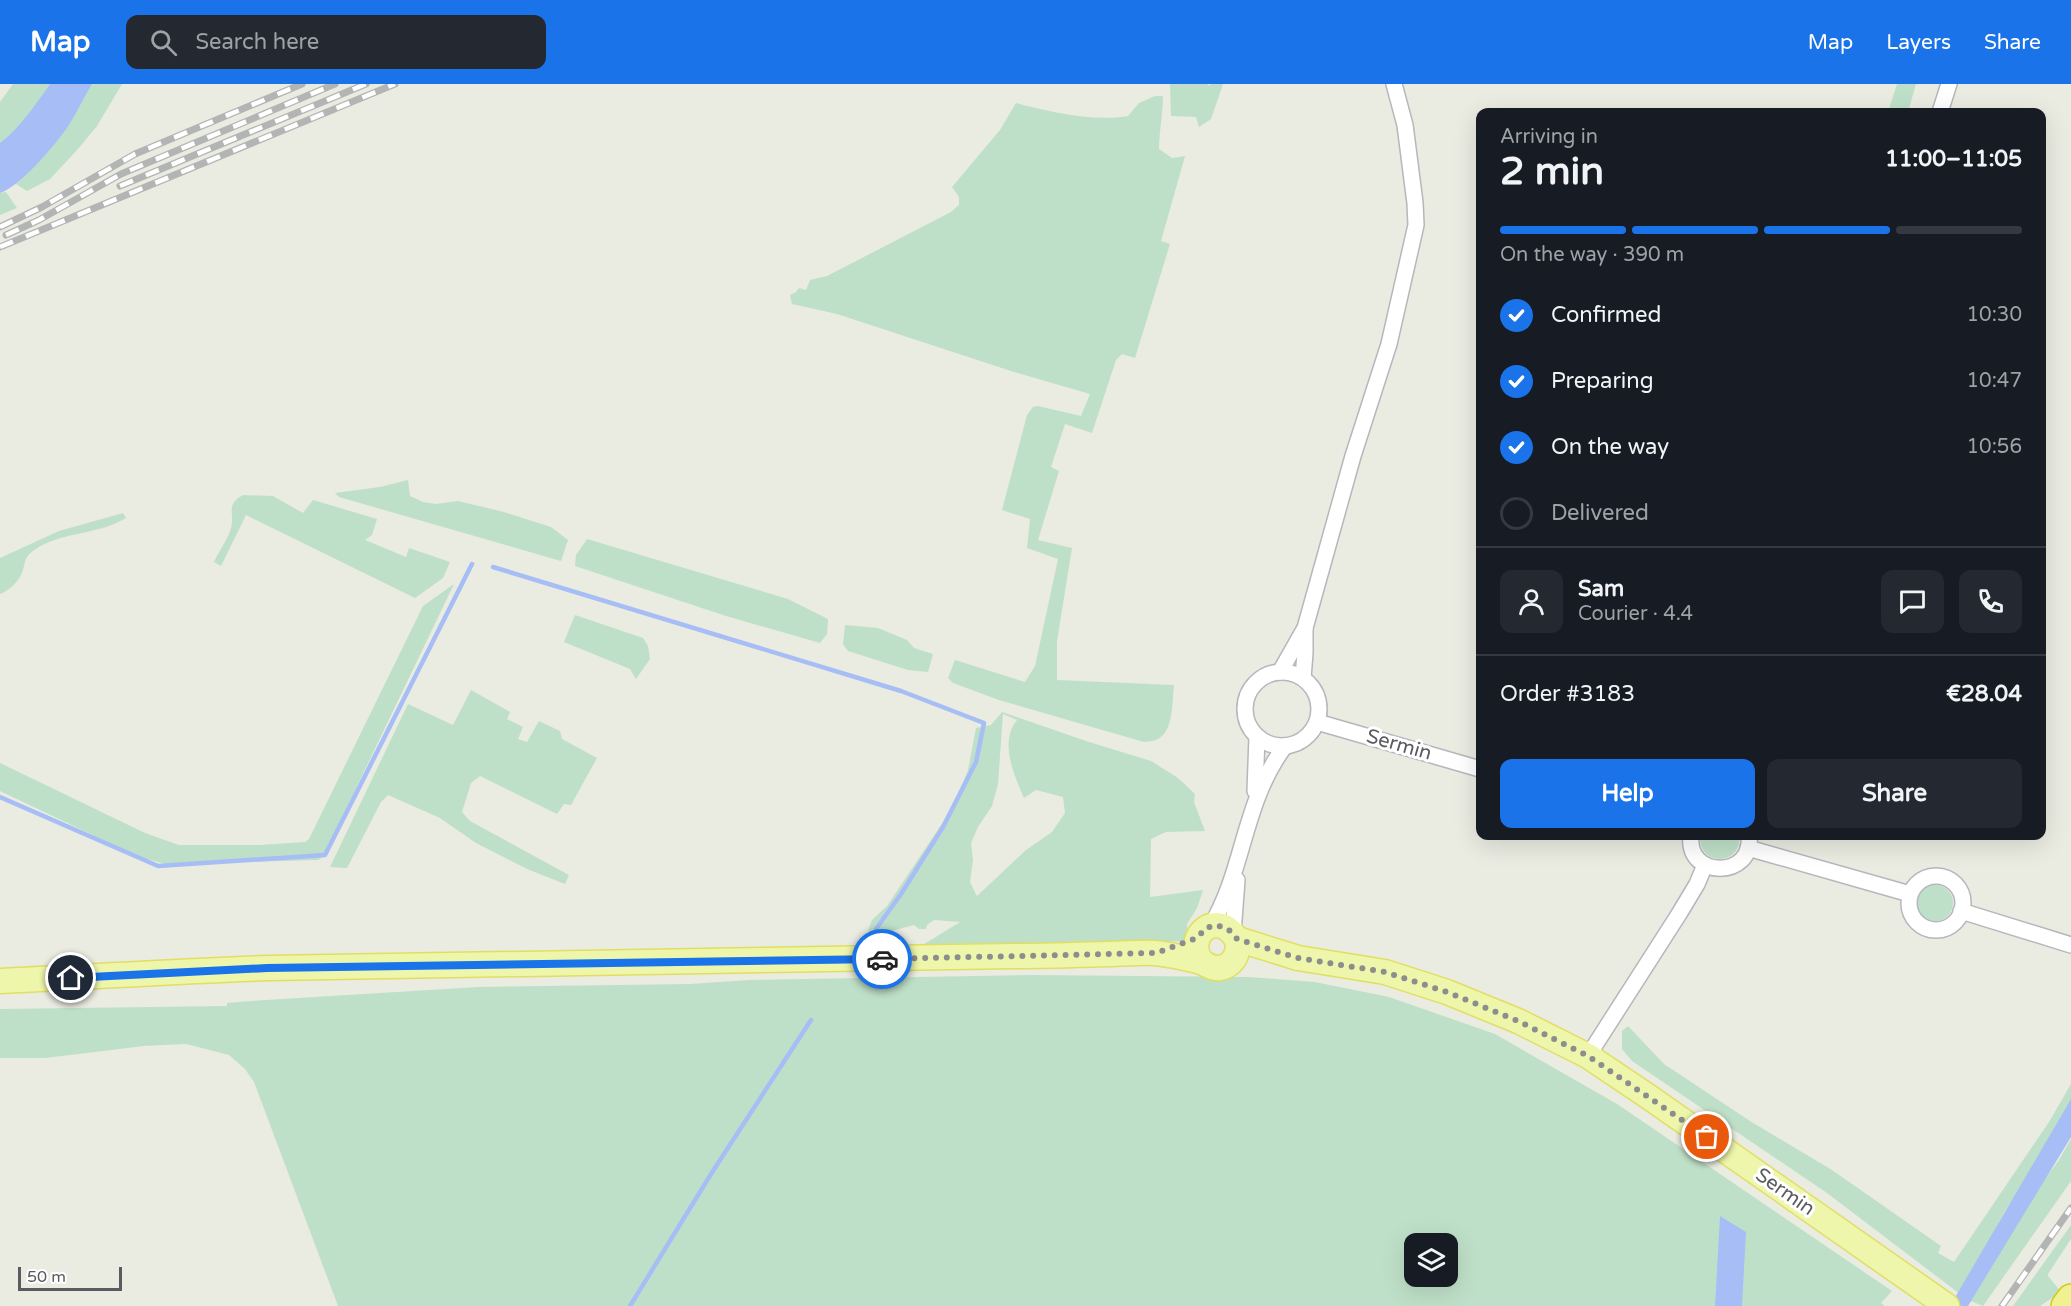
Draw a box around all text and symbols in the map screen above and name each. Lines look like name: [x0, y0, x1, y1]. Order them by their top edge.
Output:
search box: [126, 15, 546, 69]
text: Map: [30, 25, 90, 59]
icon: search: [147, 26, 180, 59]
text: Search here: [195, 29, 319, 55]
text: Map: [1808, 30, 1853, 55]
text: Layers: [1886, 30, 1951, 55]
text: Share: [1984, 30, 2041, 55]
text: Arriving in: [1500, 125, 1598, 149]
text: 11:00–11:05: [1885, 146, 2022, 172]
text: 2 min: [1500, 148, 1604, 195]
text: On the way · 390 m: [1500, 243, 1684, 267]
icon: check: [1500, 299, 1533, 332]
text: Confirmed: [1551, 302, 1661, 328]
text: 10:30: [1967, 303, 2022, 327]
icon: check: [1500, 365, 1533, 398]
text: Preparing: [1551, 368, 1654, 394]
text: 10:47: [1967, 369, 2022, 393]
icon: check: [1500, 431, 1533, 464]
text: On the way: [1551, 434, 1669, 460]
text: 10:56: [1967, 435, 2022, 459]
text: Delivered: [1551, 500, 1649, 526]
button: person: [1500, 570, 1563, 633]
button: chat: [1881, 570, 1944, 633]
button: phone: [1959, 570, 2022, 633]
text: Sam: [1578, 576, 1624, 602]
text: Courier · 4.4: [1578, 602, 1693, 626]
text: Order #3183: [1500, 681, 1635, 707]
text: €28.04: [1946, 681, 2022, 707]
street label: Sermin: [1364, 724, 1434, 766]
button: Help: [1500, 759, 1755, 828]
button: Share: [1767, 759, 2022, 828]
courier: [852, 929, 912, 989]
icon: car: [866, 943, 899, 976]
pin: [45, 952, 96, 1003]
icon: home: [54, 961, 87, 994]
pin: [1681, 1111, 1732, 1162]
icon: bag: [1690, 1120, 1723, 1153]
street label: Sermin: [1751, 1163, 1819, 1221]
map controls: [1404, 1233, 1458, 1287]
button: layers: [1404, 1233, 1458, 1287]
scale bar: [18, 1264, 122, 1292]
text: 50 m: [27, 1267, 66, 1287]

